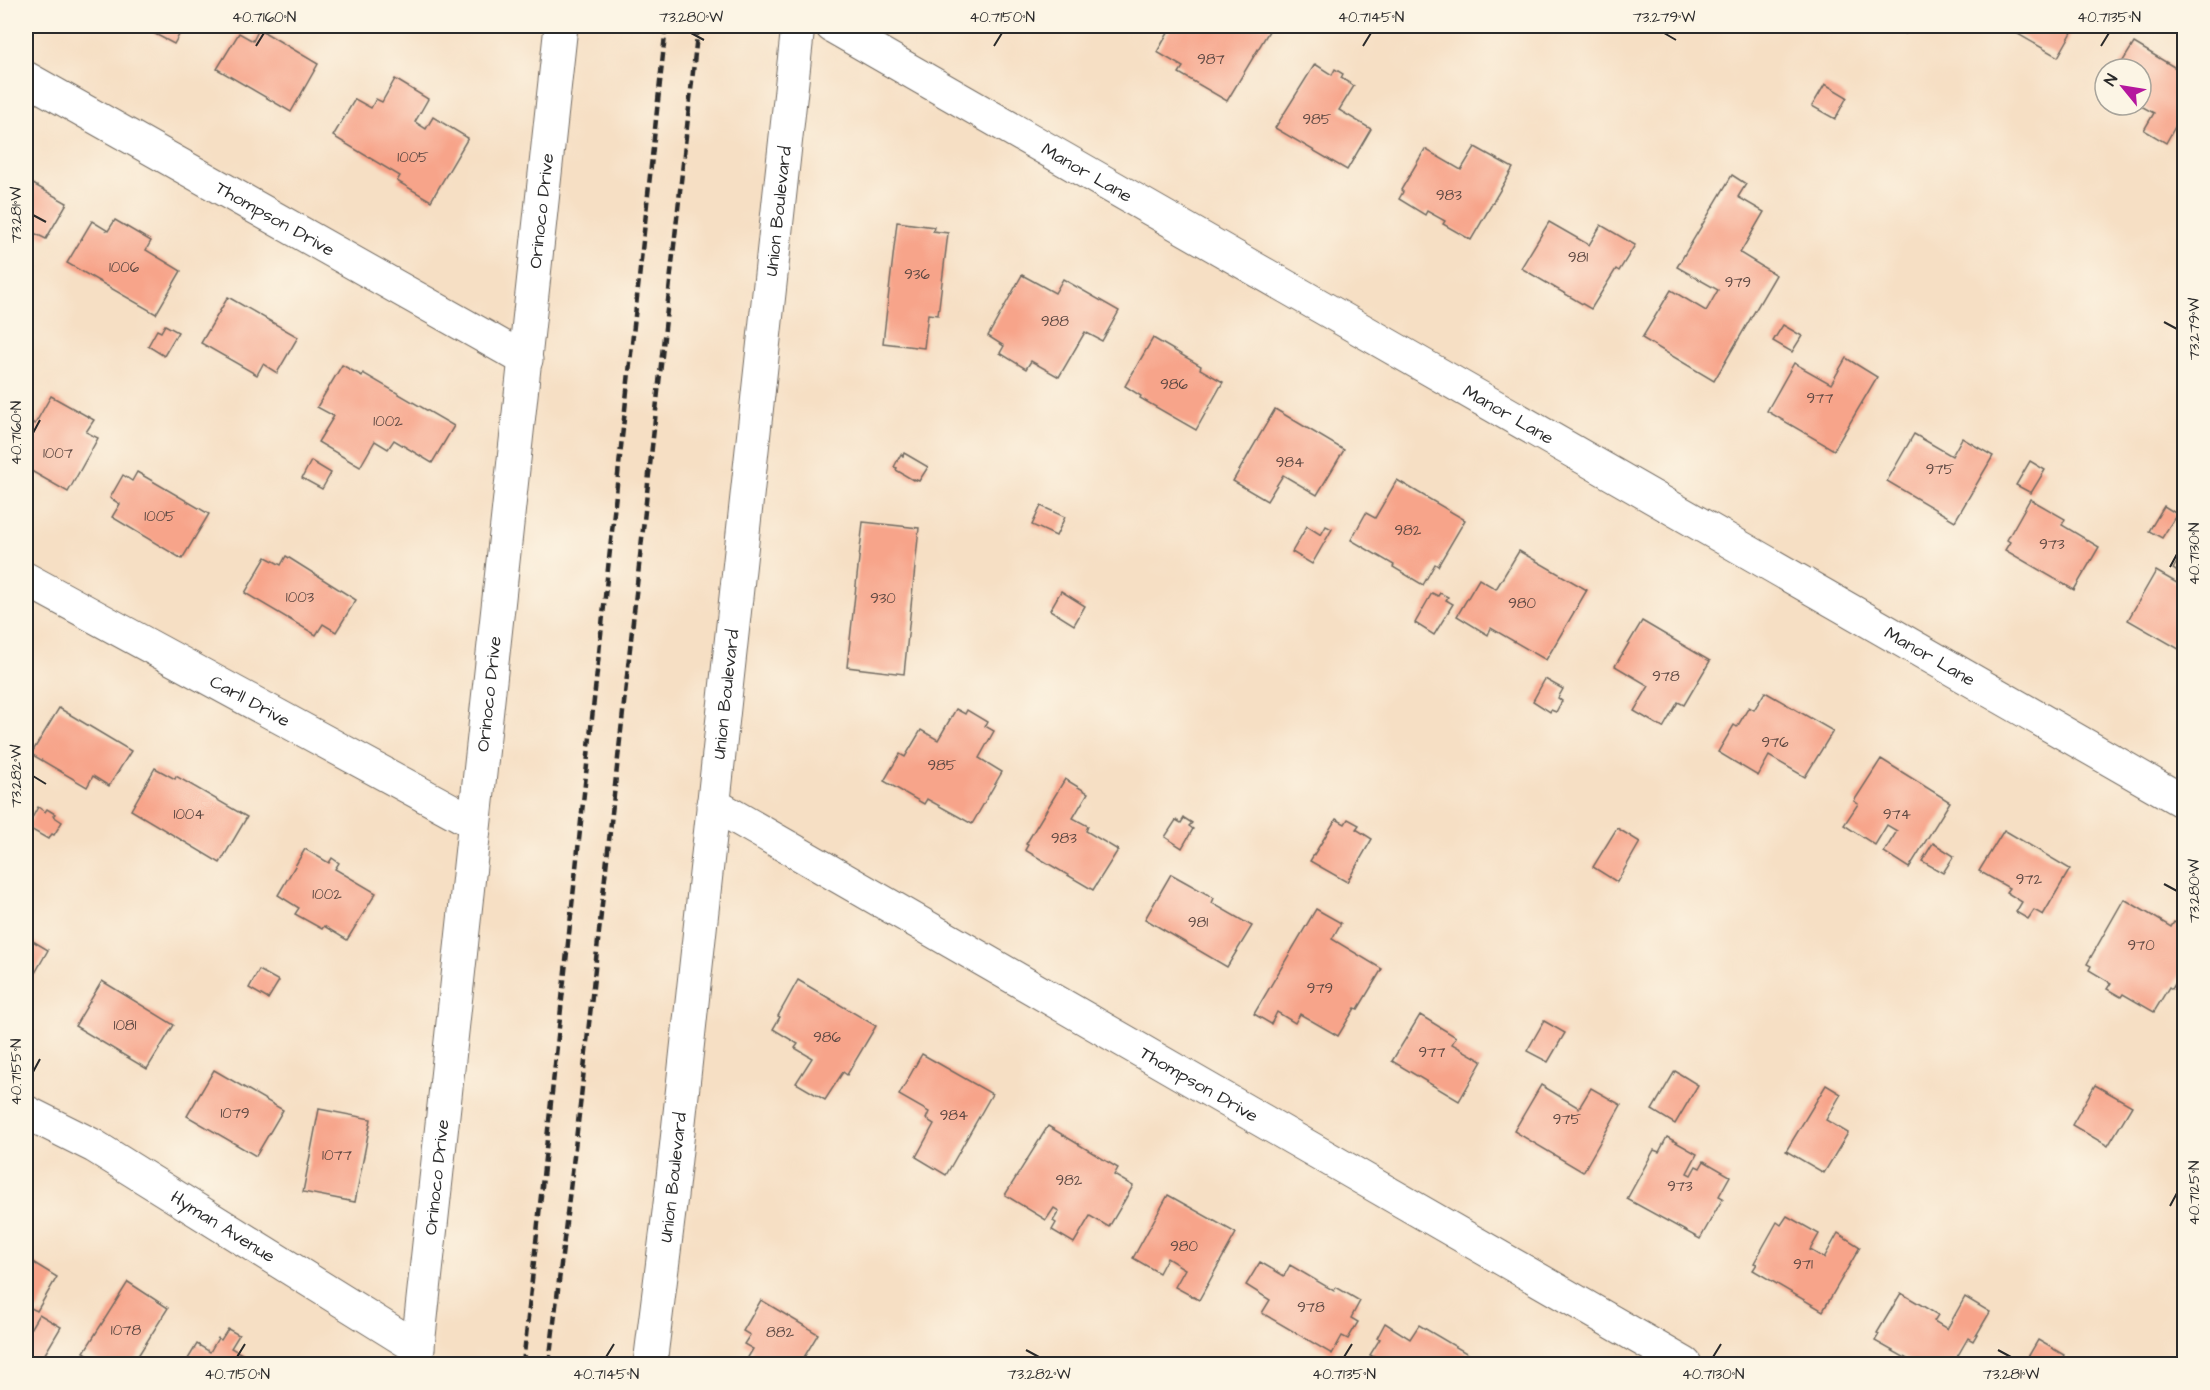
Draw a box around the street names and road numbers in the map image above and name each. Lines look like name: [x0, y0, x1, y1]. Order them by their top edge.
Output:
street label: Manor Lane: [1037, 137, 1137, 209]
street label: Union Boulevard: [759, 145, 798, 277]
street label: Orinoco Drive: [523, 152, 560, 270]
street label: Thompson Drive: [211, 175, 339, 263]
street label: Manor Lane: [1458, 379, 1558, 451]
street label: Manor Lane: [1880, 621, 1980, 693]
street label: Union Boulevard: [706, 628, 745, 761]
street label: Orinoco Drive: [470, 635, 508, 753]
street label: Carll Drive: [205, 669, 295, 733]
street label: Thompson Drive: [1135, 1040, 1263, 1129]
street label: Union Boulevard: [653, 1111, 693, 1244]
street label: Orinoco Drive: [418, 1118, 455, 1236]
street label: Hyman Avenue: [166, 1185, 280, 1269]

